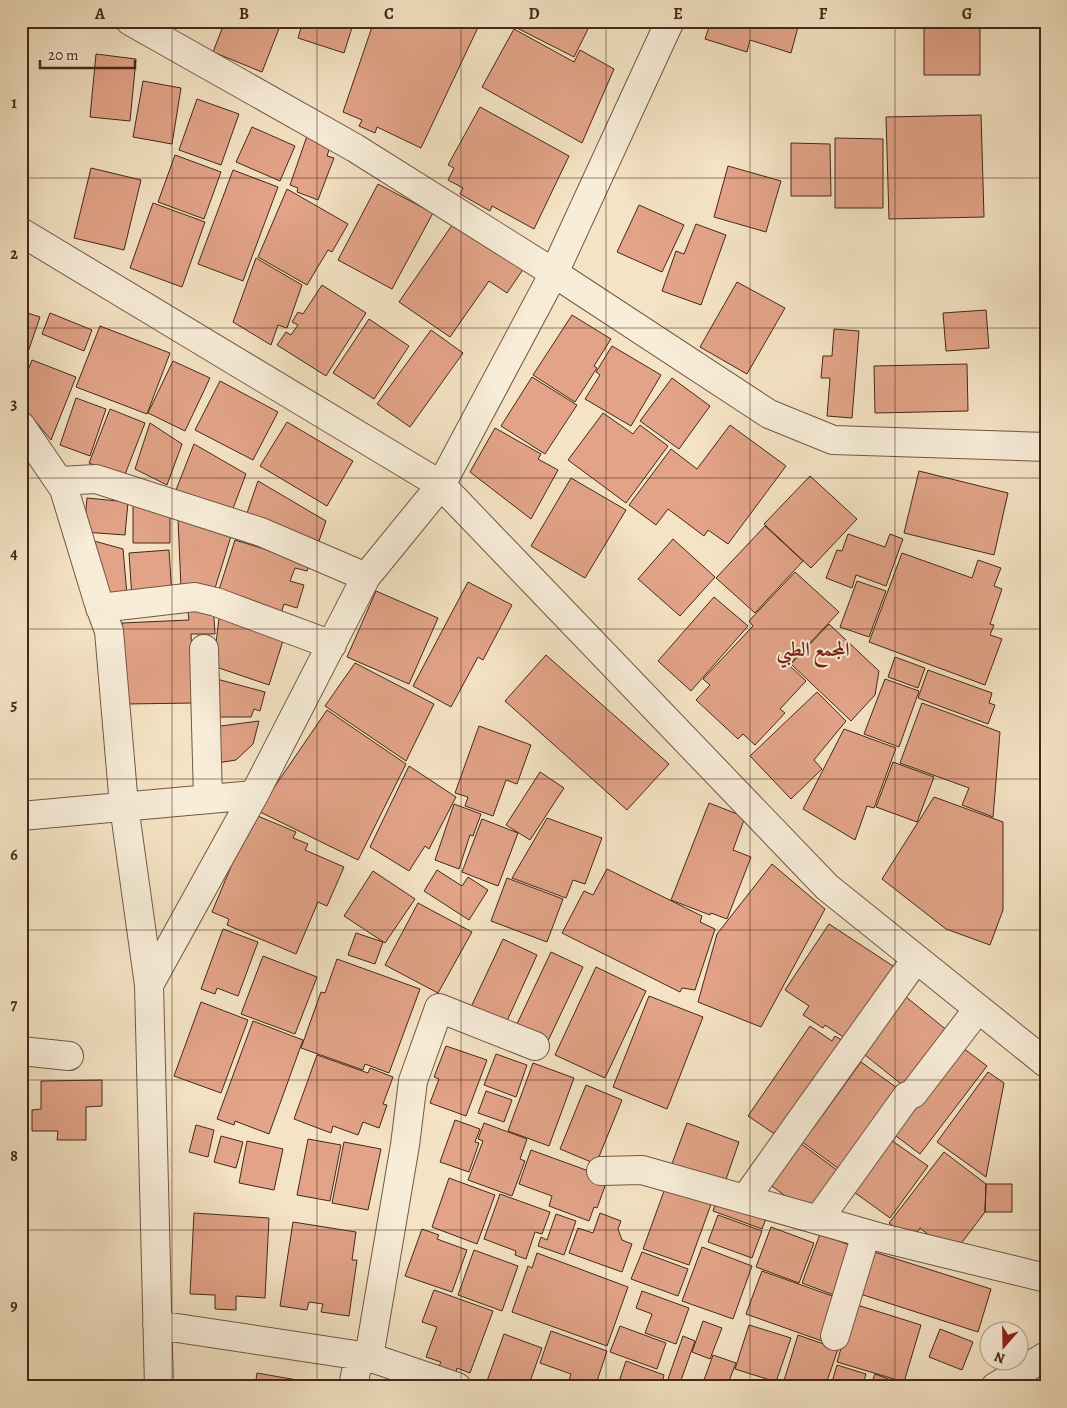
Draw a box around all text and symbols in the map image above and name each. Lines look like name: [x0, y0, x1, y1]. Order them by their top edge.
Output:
text: A: [94, 3, 106, 25]
text: B: [239, 3, 249, 25]
text: C: [384, 3, 394, 25]
text: D: [528, 3, 540, 25]
text: E: [673, 3, 683, 25]
text: F: [819, 3, 828, 25]
text: G: [962, 3, 972, 25]
scale bar: [40, 38, 135, 70]
text: 20 m: [48, 45, 79, 65]
text: 1: [11, 92, 17, 114]
text: 2: [10, 243, 18, 265]
text: 3: [11, 393, 18, 415]
text: 4: [10, 543, 18, 565]
district label: المجمع الطبي: [776, 636, 850, 669]
text: 5: [11, 694, 18, 716]
text: 6: [10, 844, 18, 866]
text: 7: [11, 994, 18, 1016]
text: 8: [10, 1145, 18, 1167]
text: 9: [10, 1295, 18, 1317]
north arrow: [980, 1320, 1030, 1370]
text: N: [992, 1347, 1008, 1368]

